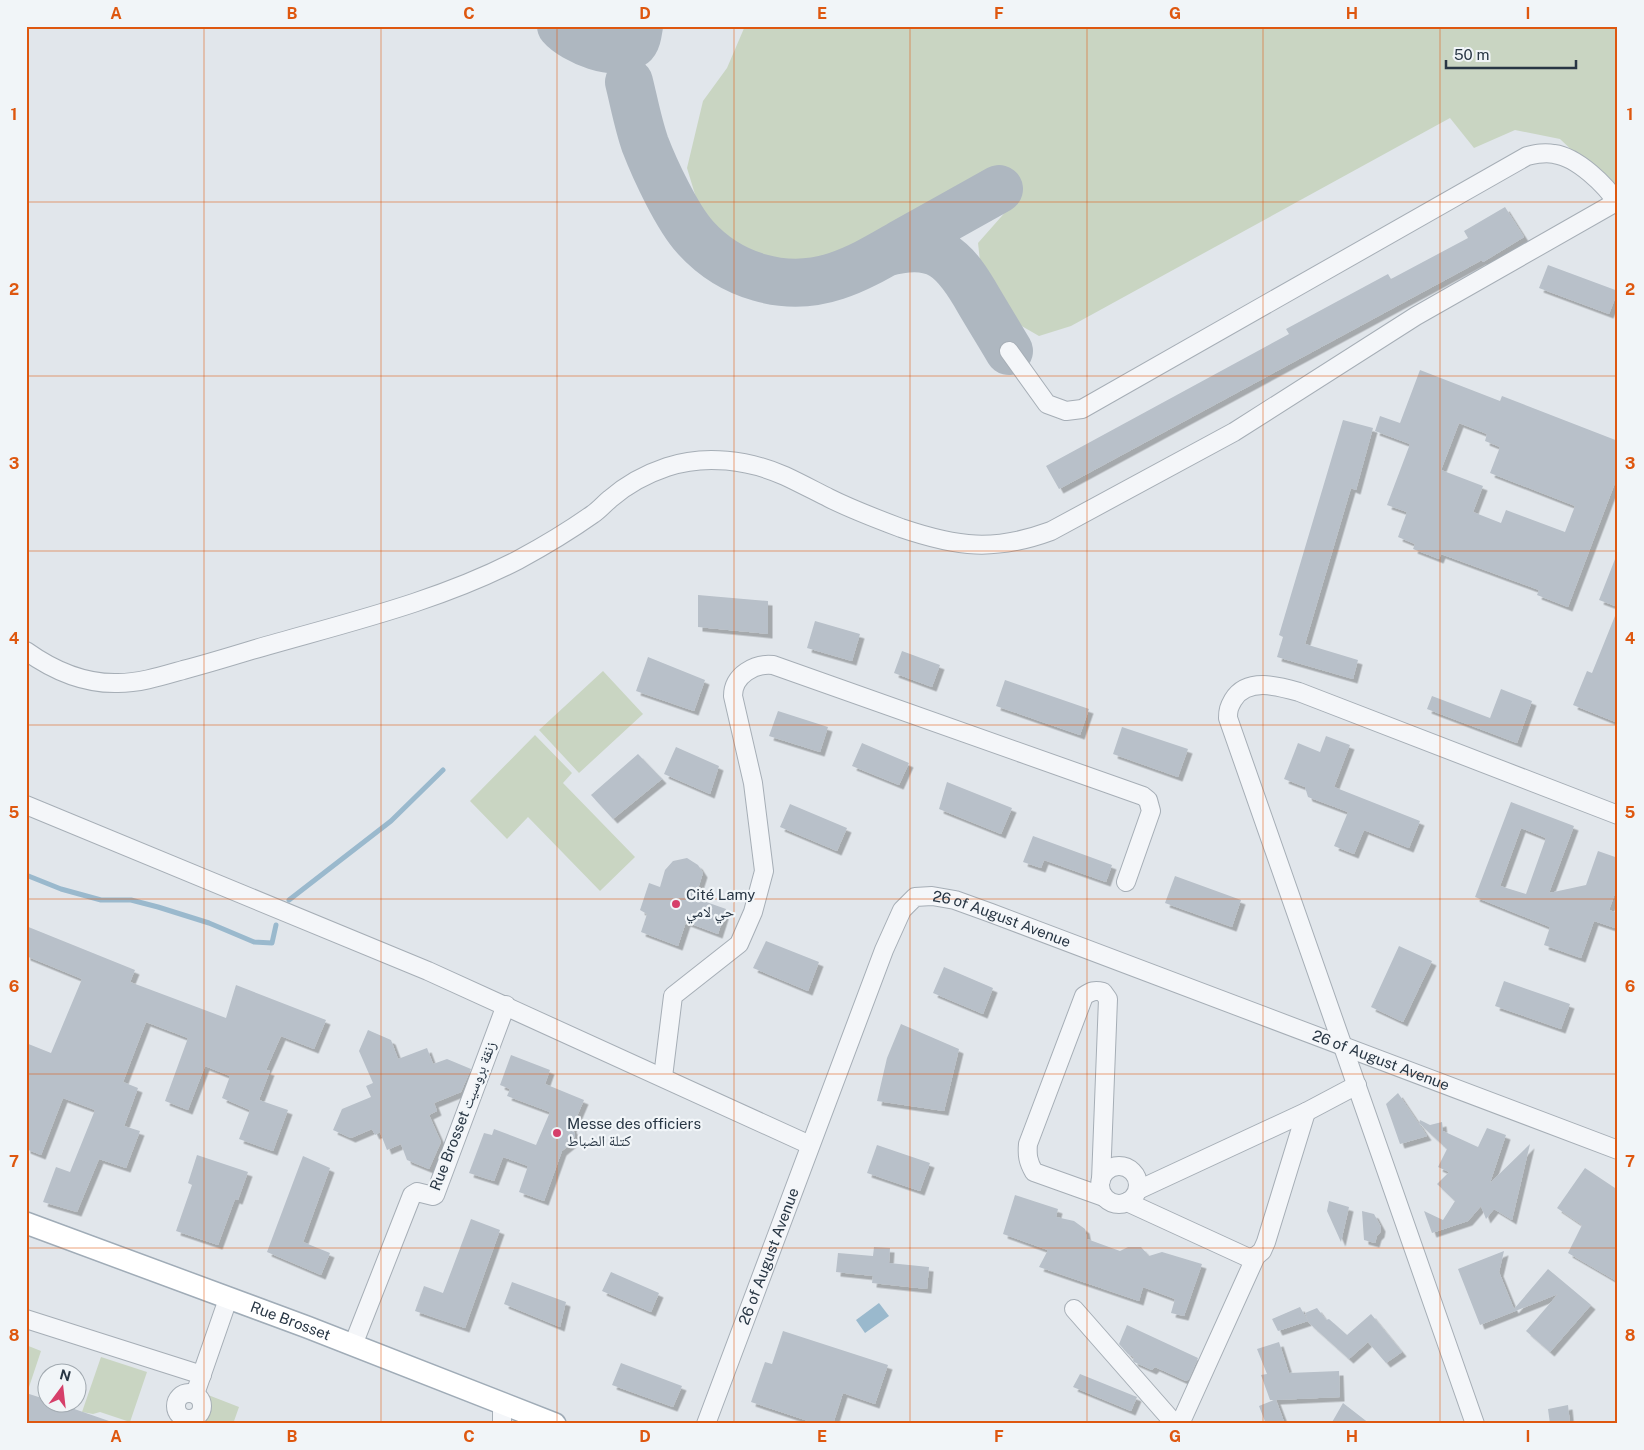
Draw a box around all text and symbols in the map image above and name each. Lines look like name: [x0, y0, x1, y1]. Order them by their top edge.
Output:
text: A: [110, 4, 122, 23]
text: B: [287, 4, 298, 23]
text: C: [463, 4, 475, 23]
text: D: [639, 4, 651, 23]
text: E: [817, 4, 827, 23]
text: F: [994, 4, 1004, 23]
text: G: [1169, 4, 1181, 23]
text: H: [1346, 4, 1358, 23]
text: I: [1526, 4, 1530, 23]
scale bar: [1446, 38, 1576, 70]
text: 50 m: [1454, 46, 1489, 63]
text: 1: [11, 105, 17, 124]
text: 1: [1627, 105, 1633, 124]
text: 2: [9, 280, 19, 299]
text: 2: [1625, 280, 1635, 299]
text: 3: [9, 454, 19, 473]
text: 3: [1625, 454, 1635, 473]
text: 4: [9, 629, 20, 648]
text: 4: [1625, 629, 1636, 648]
text: 5: [9, 803, 20, 822]
text: 5: [1625, 803, 1636, 822]
place label: Cité Lamy حي لامي: [686, 886, 755, 924]
street label: 26 of August Avenue: [931, 887, 1073, 950]
marker: Cité Lamy حي لامي: [670, 898, 682, 910]
text: 6: [9, 977, 19, 996]
text: 6: [1625, 977, 1635, 996]
street label: 26 of August Avenue: [1310, 1026, 1452, 1093]
street label: Rue Brosset زنقة بروسيت: [426, 1039, 500, 1193]
place label: Messe des officiers كتلة الضباط: [567, 1115, 701, 1149]
marker: Messe des officiers كتلة الضباط: [551, 1127, 563, 1139]
text: 7: [9, 1152, 19, 1171]
text: 7: [1625, 1152, 1635, 1171]
street label: 26 of August Avenue: [735, 1185, 802, 1327]
street label: Rue Brosset: [248, 1298, 333, 1343]
text: 8: [9, 1326, 20, 1345]
text: 8: [1625, 1326, 1636, 1345]
north arrow: [38, 1362, 88, 1412]
text: N: [58, 1366, 73, 1385]
text: A: [110, 1427, 122, 1446]
text: B: [287, 1427, 298, 1446]
text: C: [463, 1427, 475, 1446]
text: D: [639, 1427, 651, 1446]
text: E: [817, 1427, 827, 1446]
text: F: [994, 1427, 1004, 1446]
text: G: [1169, 1427, 1181, 1446]
text: H: [1346, 1427, 1358, 1446]
text: I: [1526, 1427, 1530, 1446]

